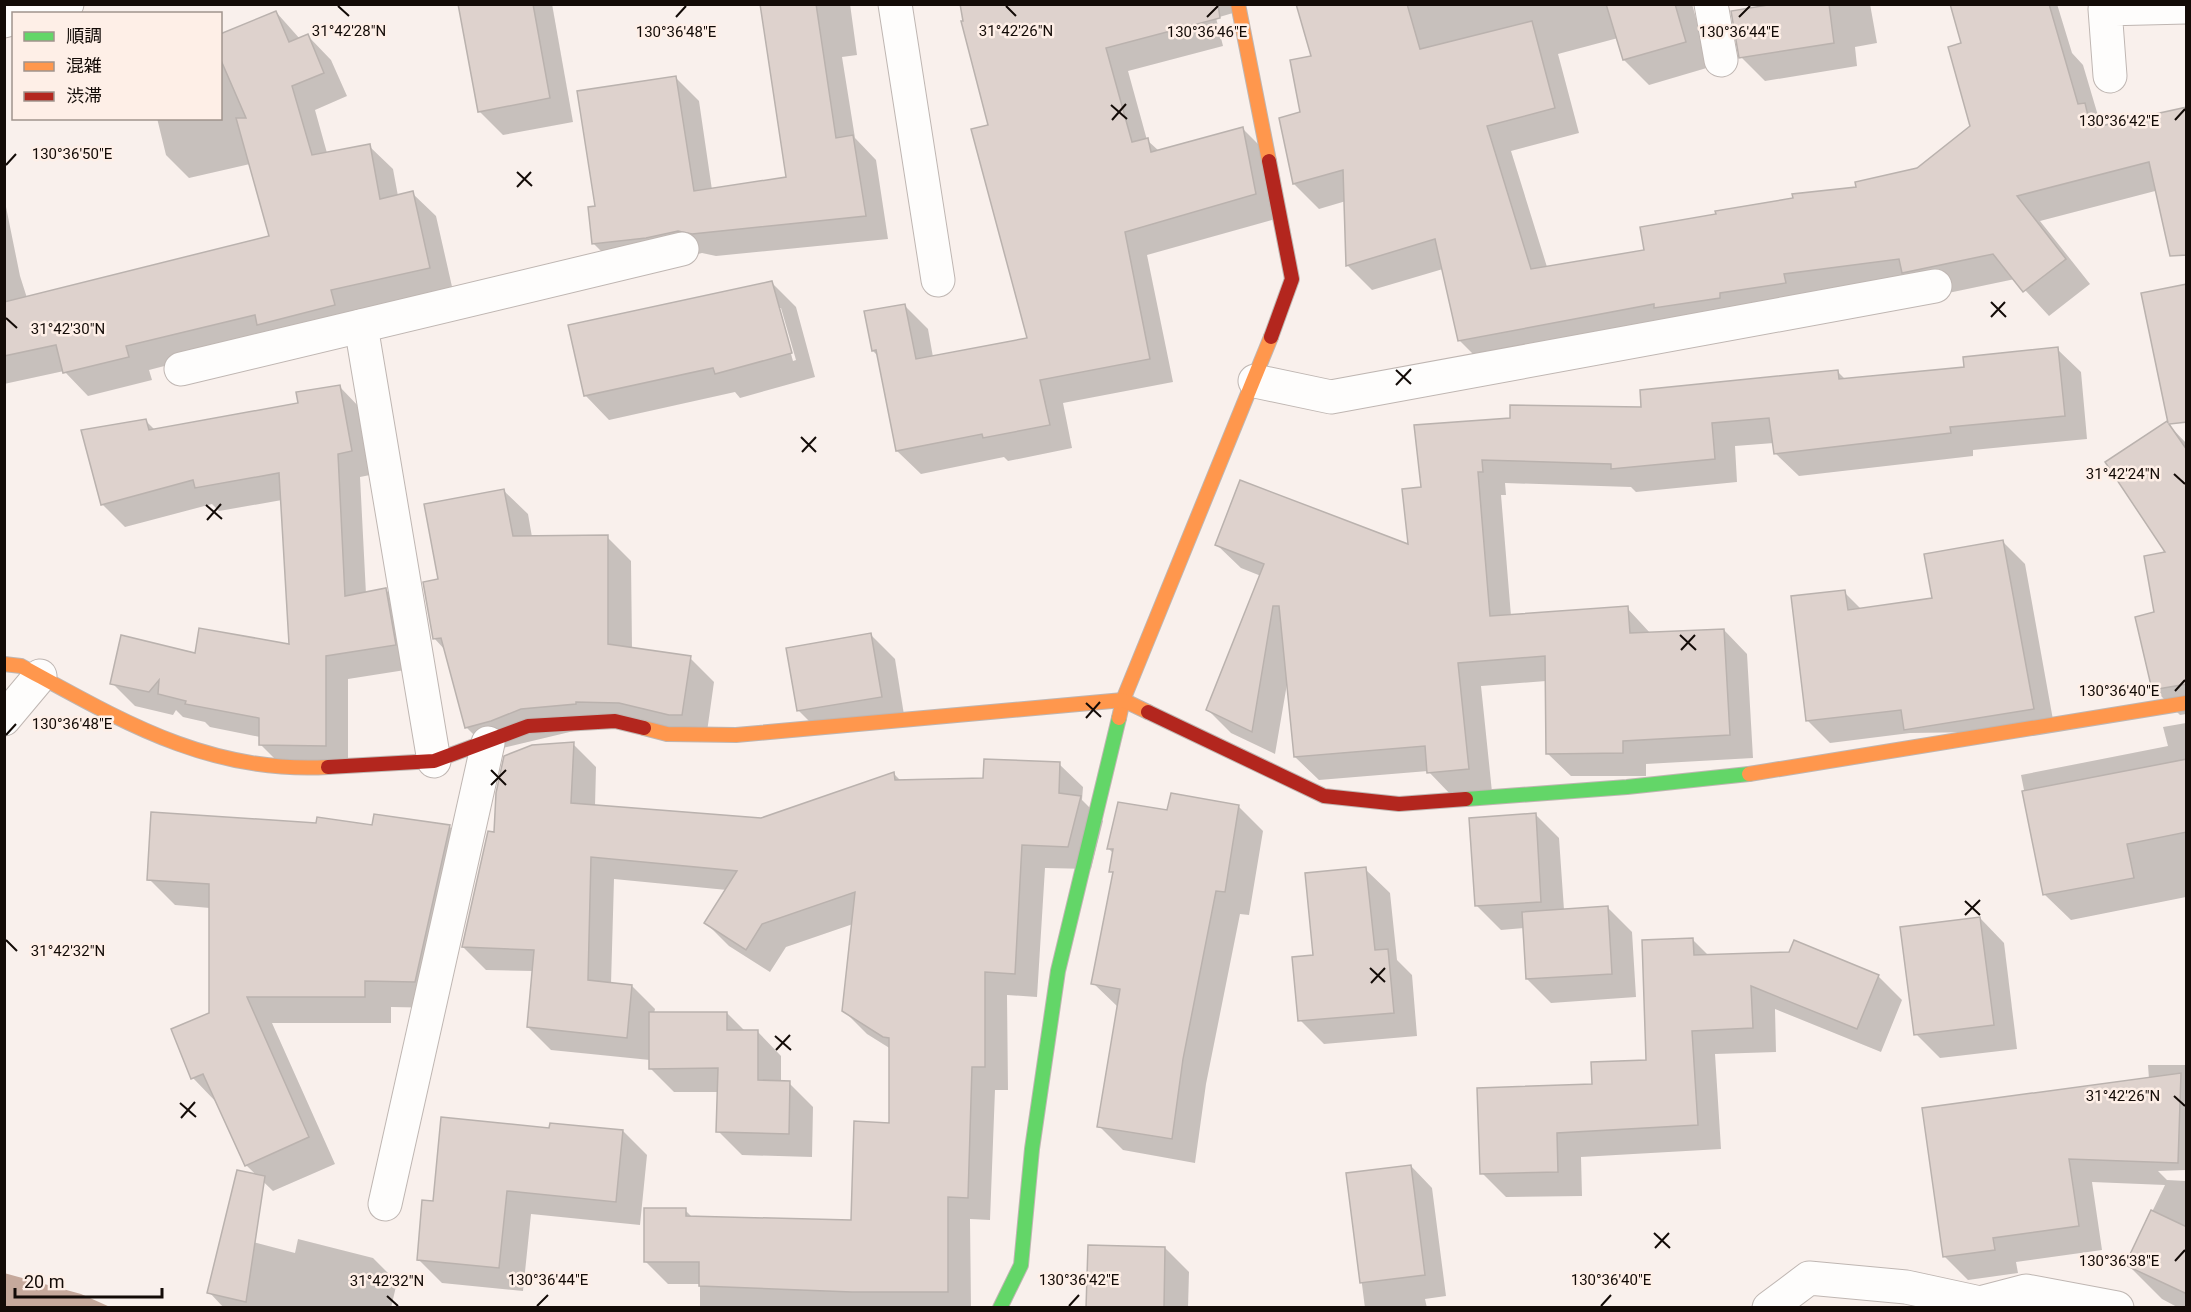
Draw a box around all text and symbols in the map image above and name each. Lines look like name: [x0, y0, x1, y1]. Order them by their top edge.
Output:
legend: [12, 12, 222, 120]
text: 31°42'28"N: [312, 22, 386, 40]
text: 31°42'26"N: [979, 22, 1053, 40]
text: 130°36'48"E: [636, 23, 717, 41]
text: 130°36'46"E: [1167, 23, 1248, 41]
text: 130°36'44"E: [1699, 23, 1780, 41]
text: 順調: [66, 25, 102, 46]
text: 混雑: [66, 55, 102, 76]
text: 渋滞: [66, 85, 102, 106]
text: 130°36'42"E: [2079, 112, 2160, 130]
text: 130°36'50"E: [32, 145, 113, 163]
text: 31°42'30"N: [31, 320, 105, 338]
text: 31°42'24"N: [2086, 465, 2160, 483]
text: 130°36'40"E: [2079, 682, 2160, 700]
text: 130°36'48"E: [32, 715, 113, 733]
text: 31°42'32"N: [31, 942, 105, 960]
text: 31°42'26"N: [2086, 1087, 2160, 1105]
text: 130°36'38"E: [2079, 1252, 2160, 1270]
scale bar: [15, 1261, 162, 1299]
text: 20 m: [24, 1271, 64, 1292]
text: 130°36'44"E: [508, 1271, 589, 1289]
text: 130°36'42"E: [1039, 1271, 1120, 1289]
text: 130°36'40"E: [1571, 1271, 1652, 1289]
text: 31°42'32"N: [350, 1272, 424, 1290]

